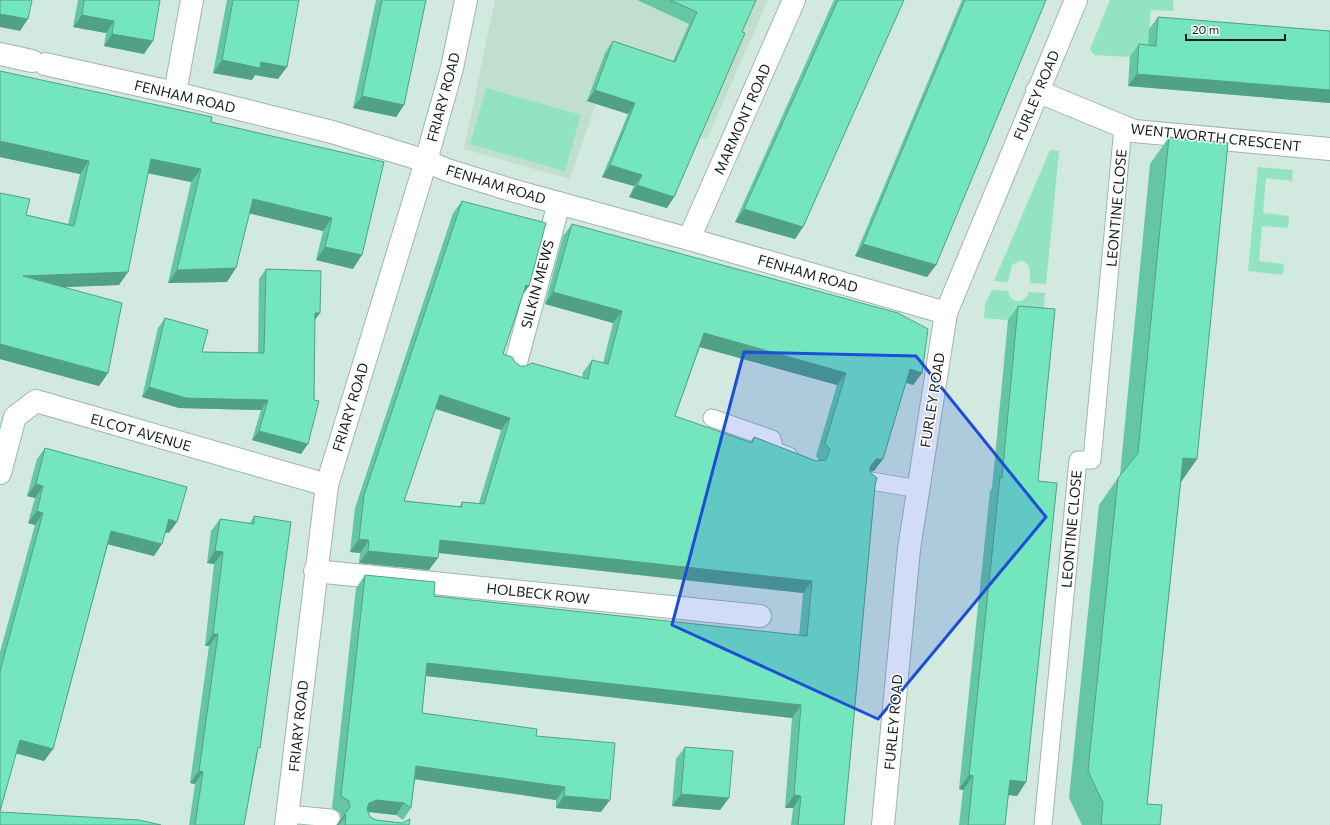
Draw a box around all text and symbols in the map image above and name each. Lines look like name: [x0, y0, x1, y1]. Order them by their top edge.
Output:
scale bar: [1186, 16, 1285, 42]
text: 20 m: [1192, 22, 1219, 36]
street label: FURLEY ROAD: [1009, 48, 1063, 142]
street label: FRIARY ROAD: [423, 50, 463, 144]
street label: MARMONT ROAD: [710, 61, 774, 177]
street label: FENHAM ROAD: [133, 76, 237, 116]
street label: WENTWORTH CRESCENT: [1130, 120, 1302, 154]
street label: LEONTINE CLOSE: [1102, 148, 1130, 268]
street label: FENHAM ROAD: [444, 161, 548, 207]
street label: SILKIN MEWS: [517, 238, 557, 330]
street label: FENHAM ROAD: [756, 251, 860, 295]
street label: FURLEY ROAD: [916, 351, 948, 449]
street label: FRIARY ROAD: [328, 361, 372, 453]
street label: ELCOT AVENUE: [89, 410, 193, 454]
street label: LEONTINE CLOSE: [1057, 469, 1085, 589]
street label: HOLBECK ROW: [486, 579, 590, 607]
street label: FURLEY ROAD: [880, 673, 906, 771]
street label: FRIARY ROAD: [285, 679, 311, 773]

